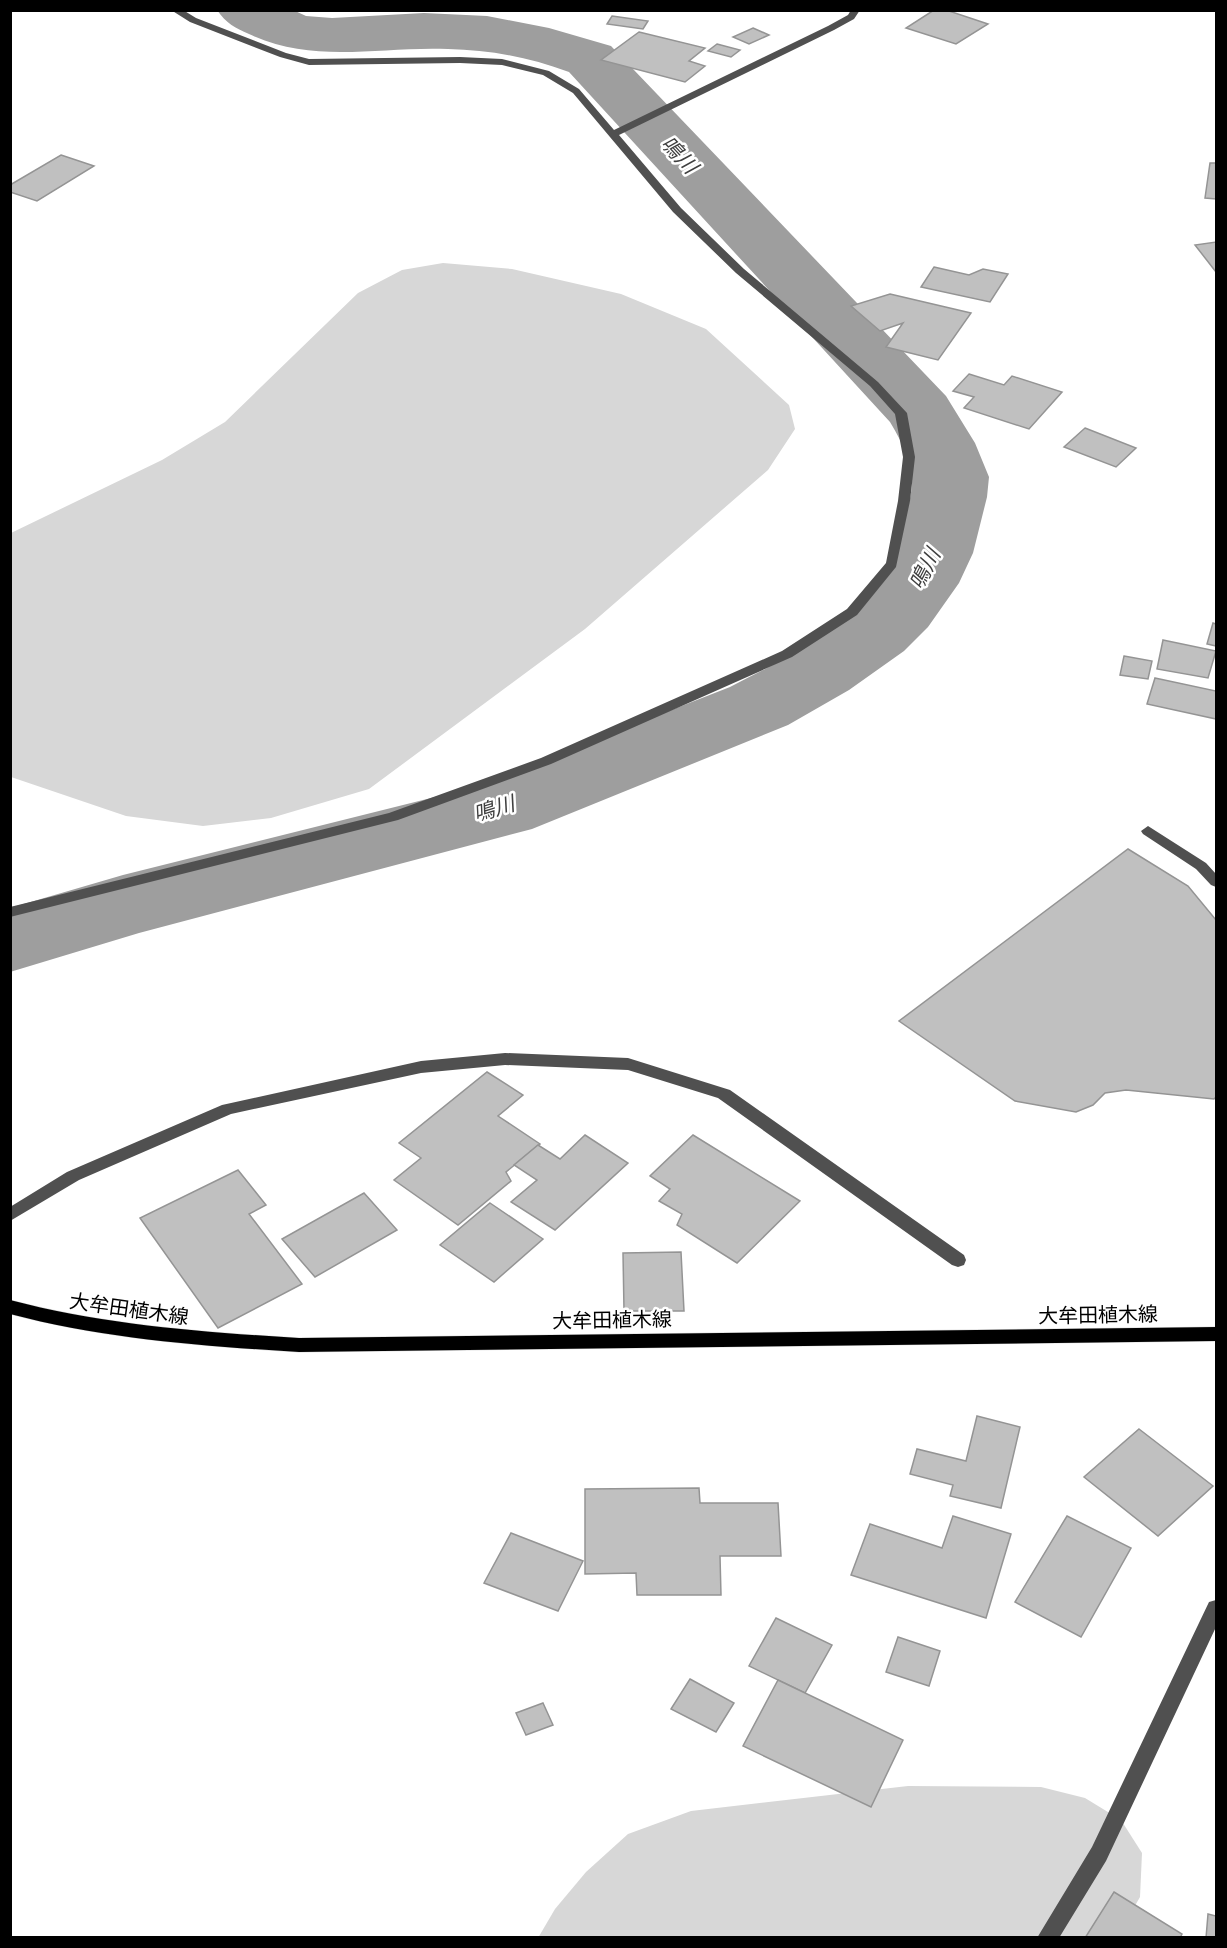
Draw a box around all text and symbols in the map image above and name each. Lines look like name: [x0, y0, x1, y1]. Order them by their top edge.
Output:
water label: 鳴川: [655, 129, 706, 181]
water label: 鳴川: [902, 542, 947, 594]
water label: 鳴川: [470, 788, 520, 828]
street label: 大牟田植木線: [68, 1287, 190, 1330]
street label: 大牟田植木線: [1038, 1300, 1158, 1329]
street label: 大牟田植木線: [552, 1305, 672, 1334]

